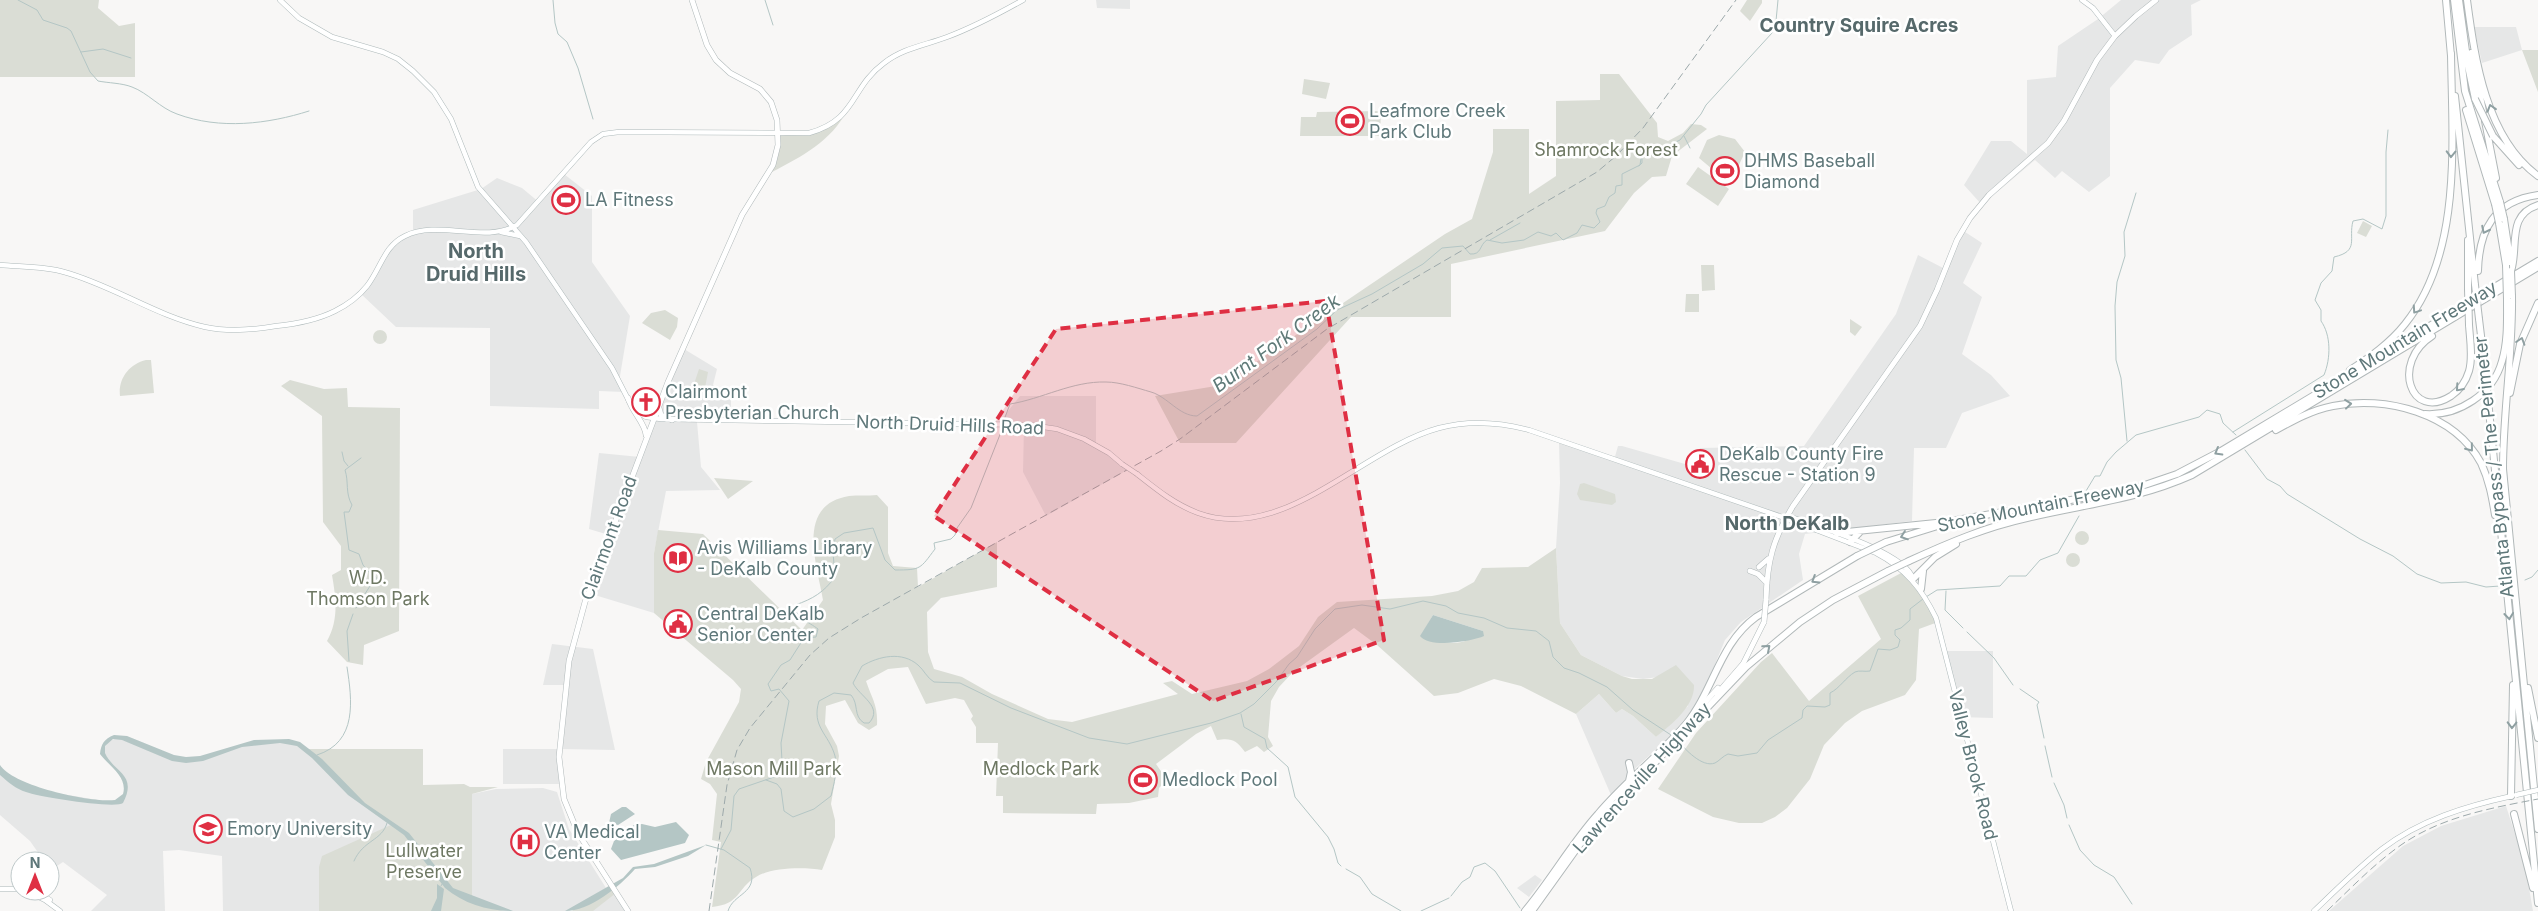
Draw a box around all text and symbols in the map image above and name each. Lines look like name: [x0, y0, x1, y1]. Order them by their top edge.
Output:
district label: Country Squire Acres: [1760, 14, 1958, 37]
place label: Leafmore Creek Park Club: [1369, 100, 1506, 142]
one-way arrow: [2487, 105, 2497, 113]
sports icon: Leafmore Creek Park Club: [1335, 106, 1365, 136]
park label: Shamrock Forest: [1534, 139, 1678, 160]
place label: DHMS Baseball Diamond: [1744, 150, 1875, 192]
one-way arrow: [2446, 150, 2456, 158]
sports icon: DHMS Baseball Diamond: [1710, 156, 1740, 186]
sports icon: LA Fitness: [551, 185, 581, 215]
place label: LA Fitness: [585, 189, 674, 210]
one-way arrow: [2481, 225, 2491, 234]
district label: North Druid Hills: [426, 239, 526, 286]
street label: Stone Mountain Freeway: [2309, 276, 2500, 403]
water label: Burnt Fork Creek: [1208, 289, 1345, 397]
one-way arrow: [2413, 304, 2422, 313]
street label: Atlanta Bypass / The Perimeter: [2469, 335, 2518, 599]
one-way arrow: [2516, 338, 2526, 346]
place label: Clairmont Presbyterian Church: [665, 381, 839, 423]
one-way arrow: [2456, 382, 2465, 391]
church icon: Clairmont Presbyterian Church: [631, 387, 661, 417]
one-way arrow: [2345, 399, 2353, 410]
street label: North Druid Hills Road: [856, 411, 1044, 438]
place label: DeKalb County Fire Rescue - Station 9: [1719, 443, 1884, 485]
one-way arrow: [2465, 443, 2474, 452]
one-way arrow: [2214, 446, 2223, 456]
public building icon: DeKalb County Fire Rescue - Station 9: [1685, 449, 1715, 479]
street label: Clairmont Road: [576, 473, 641, 603]
street label: Stone Mountain Freeway: [1936, 475, 2146, 536]
district label: North DeKalb: [1725, 512, 1849, 535]
one-way arrow: [1901, 530, 1909, 540]
place label: Avis Williams Library - DeKalb County: [697, 537, 872, 579]
library icon: Avis Williams Library - DeKalb County: [663, 543, 693, 573]
park label: W.D. Thomson Park: [306, 567, 430, 609]
one-way arrow: [1811, 574, 1820, 583]
place label: Central DeKalb Senior Center: [697, 603, 825, 645]
public building icon: Central DeKalb Senior Center: [663, 609, 693, 639]
one-way arrow: [2503, 612, 2514, 620]
one-way arrow: [1762, 645, 1771, 654]
street label: Valley Brook Road: [1945, 688, 2002, 842]
street label: Lawrenceville Highway: [1568, 698, 1715, 857]
one-way arrow: [2507, 722, 2517, 729]
park label: Mason Mill Park: [706, 758, 842, 779]
park label: Medlock Park: [983, 758, 1099, 779]
sports icon: Medlock Pool: [1128, 765, 1158, 795]
place label: Medlock Pool: [1162, 769, 1278, 790]
school or university icon: Emory University: [193, 814, 223, 844]
place label: Emory University: [227, 818, 372, 839]
place label: VA Medical Center: [544, 821, 640, 863]
hospital icon: VA Medical Center: [510, 827, 540, 857]
park label: Lullwater Preserve: [385, 840, 463, 882]
north arrow: [10, 851, 60, 901]
text: N: [30, 854, 40, 871]

